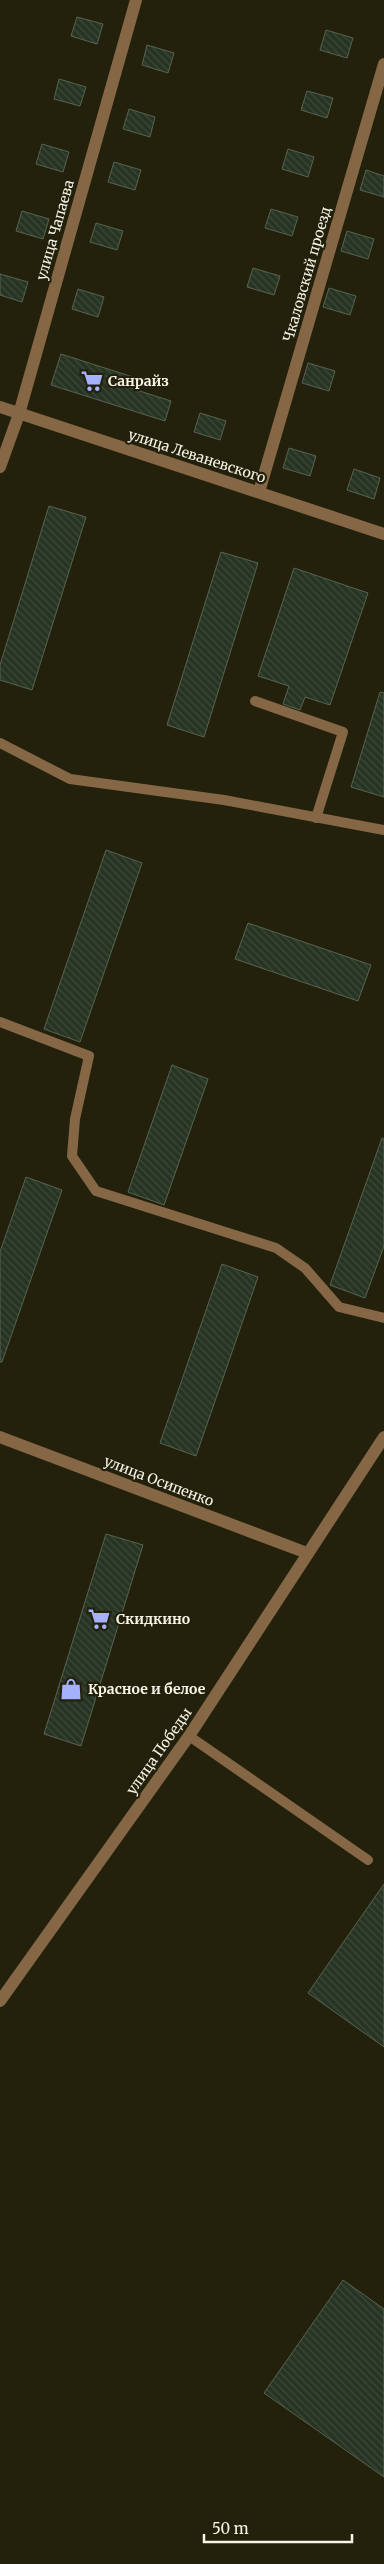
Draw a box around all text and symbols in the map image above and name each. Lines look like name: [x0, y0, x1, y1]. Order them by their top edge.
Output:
street label: улица Чапаева: [32, 177, 78, 282]
street label: Чкаловский проезд: [279, 204, 335, 344]
supermarket icon: Санрайз: [79, 368, 105, 394]
place label: Санрайз: [108, 372, 169, 390]
street label: улица Леваневского: [126, 425, 268, 487]
street label: улица Осипенко: [102, 1452, 216, 1510]
supermarket icon: Скидкино: [86, 1606, 112, 1632]
place label: Скидкино: [116, 1610, 190, 1628]
shop icon: Красное и белое: [58, 1676, 84, 1702]
place label: Красное и белое: [88, 1680, 206, 1698]
street label: улица Победы: [122, 1704, 196, 1798]
scale bar: [204, 2512, 352, 2544]
text: 50 m: [212, 2519, 249, 2538]

